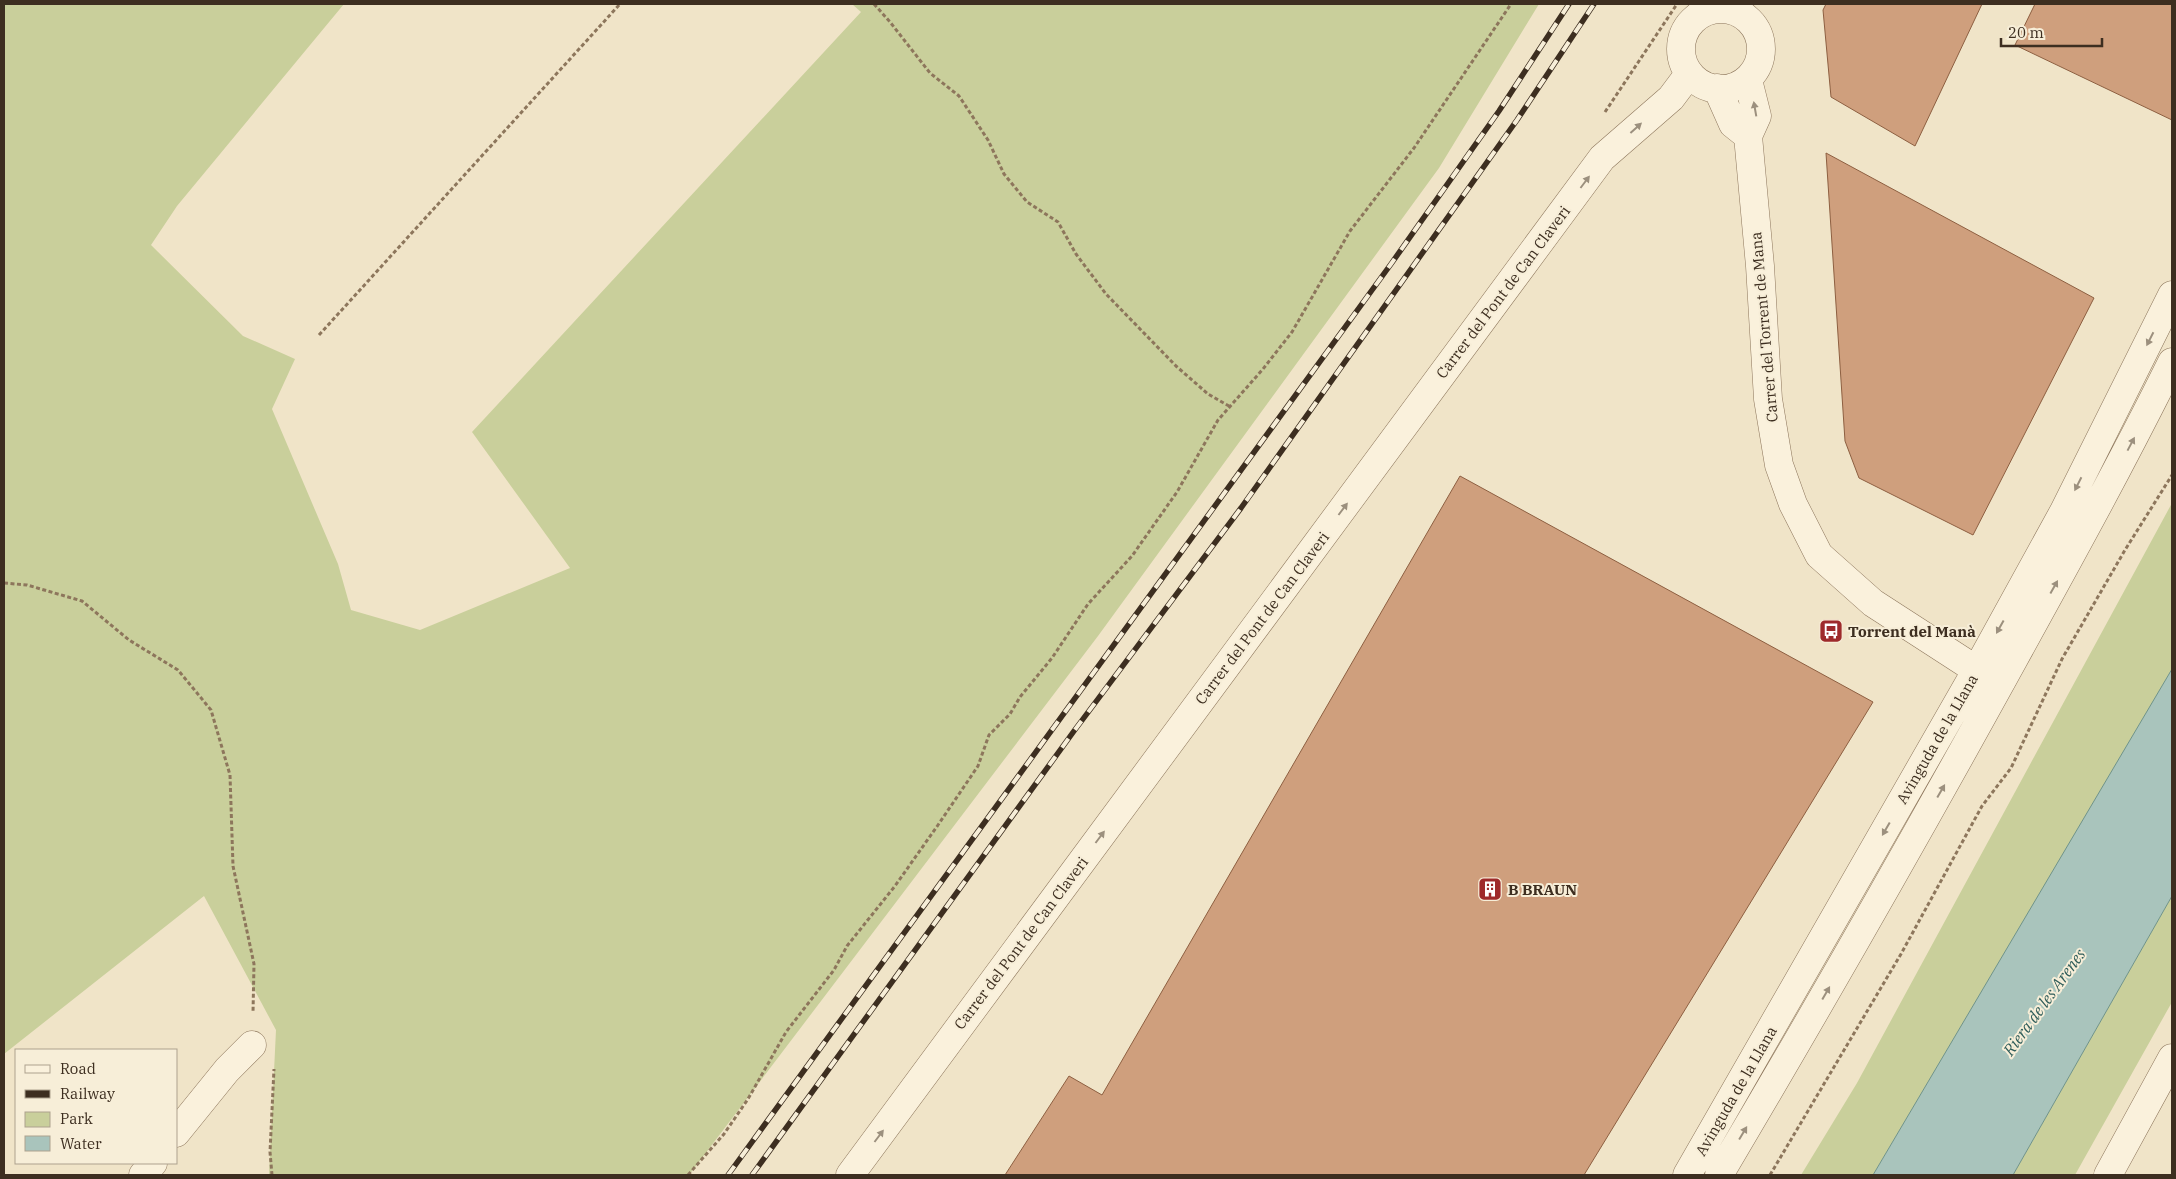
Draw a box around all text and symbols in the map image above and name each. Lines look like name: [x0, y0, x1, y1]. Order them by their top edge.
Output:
scale bar: [2001, 15, 2102, 47]
text: 20 m: [2008, 23, 2044, 42]
one-way arrow: [1750, 100, 1758, 116]
one-way arrow: [1630, 122, 1642, 134]
one-way arrow: [1580, 175, 1590, 189]
street label: Carrer del Pont de Can Claveri: [1432, 202, 1574, 382]
street label: Carrer del Torrent de Mana: [1746, 231, 1782, 423]
one-way arrow: [2146, 331, 2155, 346]
one-way arrow: [2127, 437, 2135, 451]
one-way arrow: [2074, 477, 2082, 491]
one-way arrow: [1337, 503, 1348, 516]
street label: Carrer del Pont de Can Claveri: [1191, 528, 1333, 708]
one-way arrow: [2050, 580, 2058, 595]
bus stop icon: Torrent del Manà: [1818, 618, 1844, 644]
one-way arrow: [1996, 620, 2005, 633]
place label: Torrent del Manà: [1848, 622, 1976, 641]
street label: Avinguda de la Llana: [1892, 671, 1982, 807]
one-way arrow: [1936, 785, 1945, 798]
one-way arrow: [1881, 822, 1890, 836]
one-way arrow: [1095, 830, 1105, 844]
street label: Carrer del Pont de Can Claveri: [950, 853, 1092, 1033]
building icon: B BRAUN: [1477, 876, 1503, 902]
place label: B BRAUN: [1508, 880, 1577, 899]
water label: Riera de les Arenes: [1998, 945, 2089, 1060]
one-way arrow: [1821, 987, 1830, 1000]
street label: Avinguda de la Llana: [1691, 1023, 1781, 1159]
legend: [15, 1049, 178, 1164]
text: Road: [60, 1059, 96, 1078]
text: Railway: [60, 1084, 115, 1103]
text: Park: [60, 1109, 93, 1128]
one-way arrow: [1739, 1127, 1748, 1140]
one-way arrow: [873, 1130, 884, 1143]
text: Water: [60, 1134, 102, 1153]

